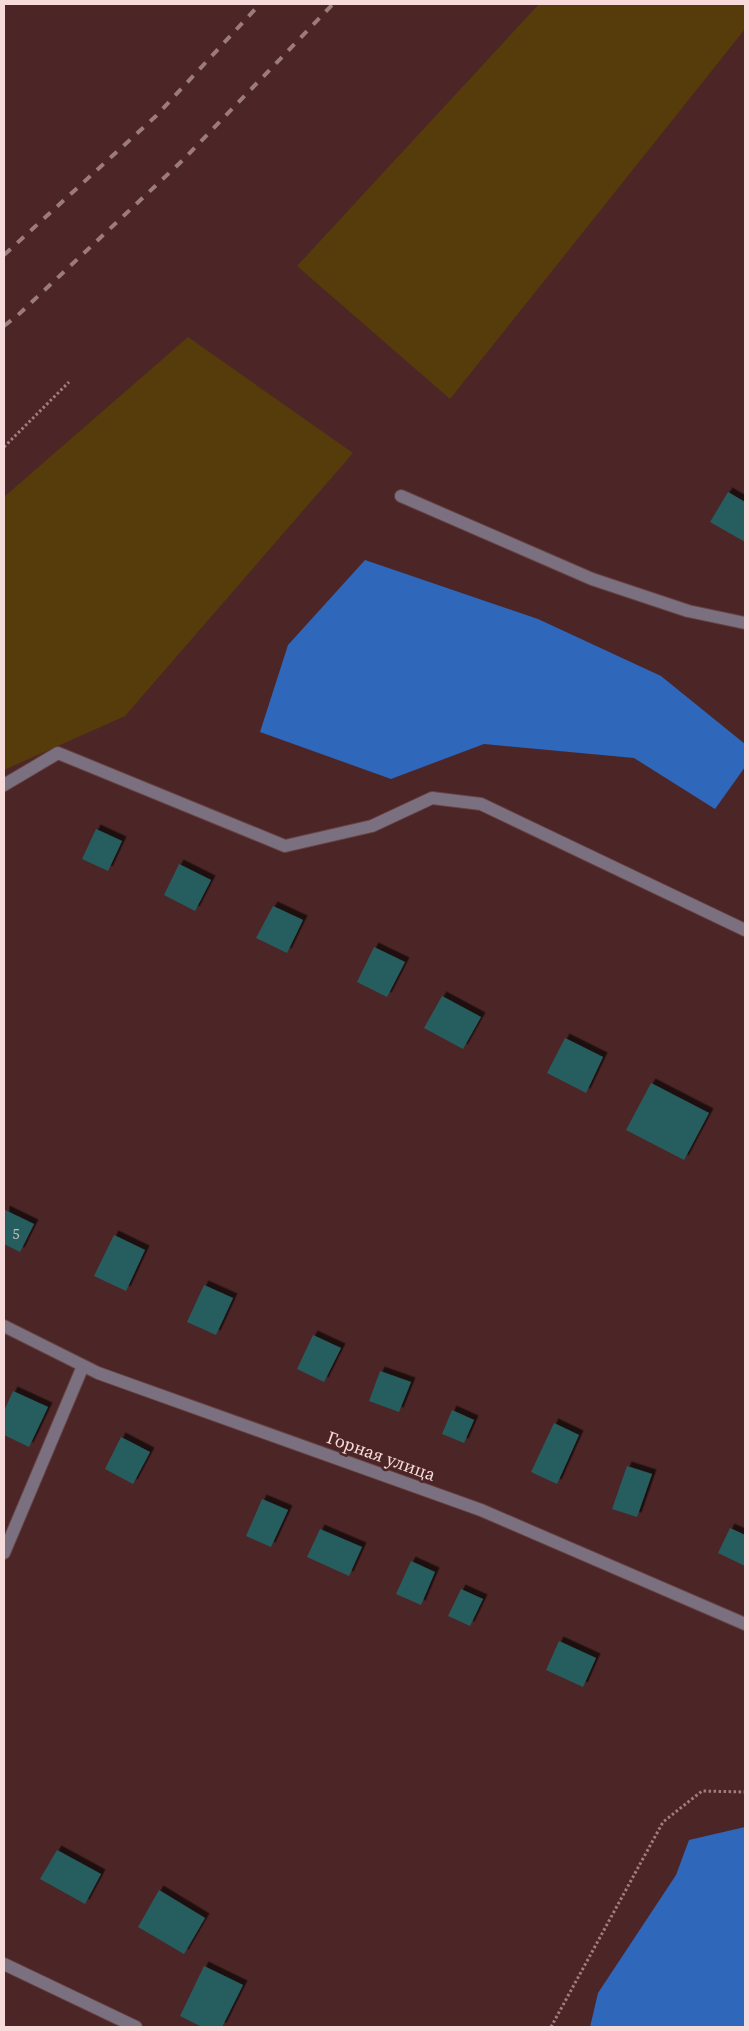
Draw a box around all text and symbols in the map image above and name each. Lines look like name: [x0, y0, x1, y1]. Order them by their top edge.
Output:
house number: 5: [12, 1223, 20, 1244]
street label: Горная улица: [323, 1424, 440, 1487]

